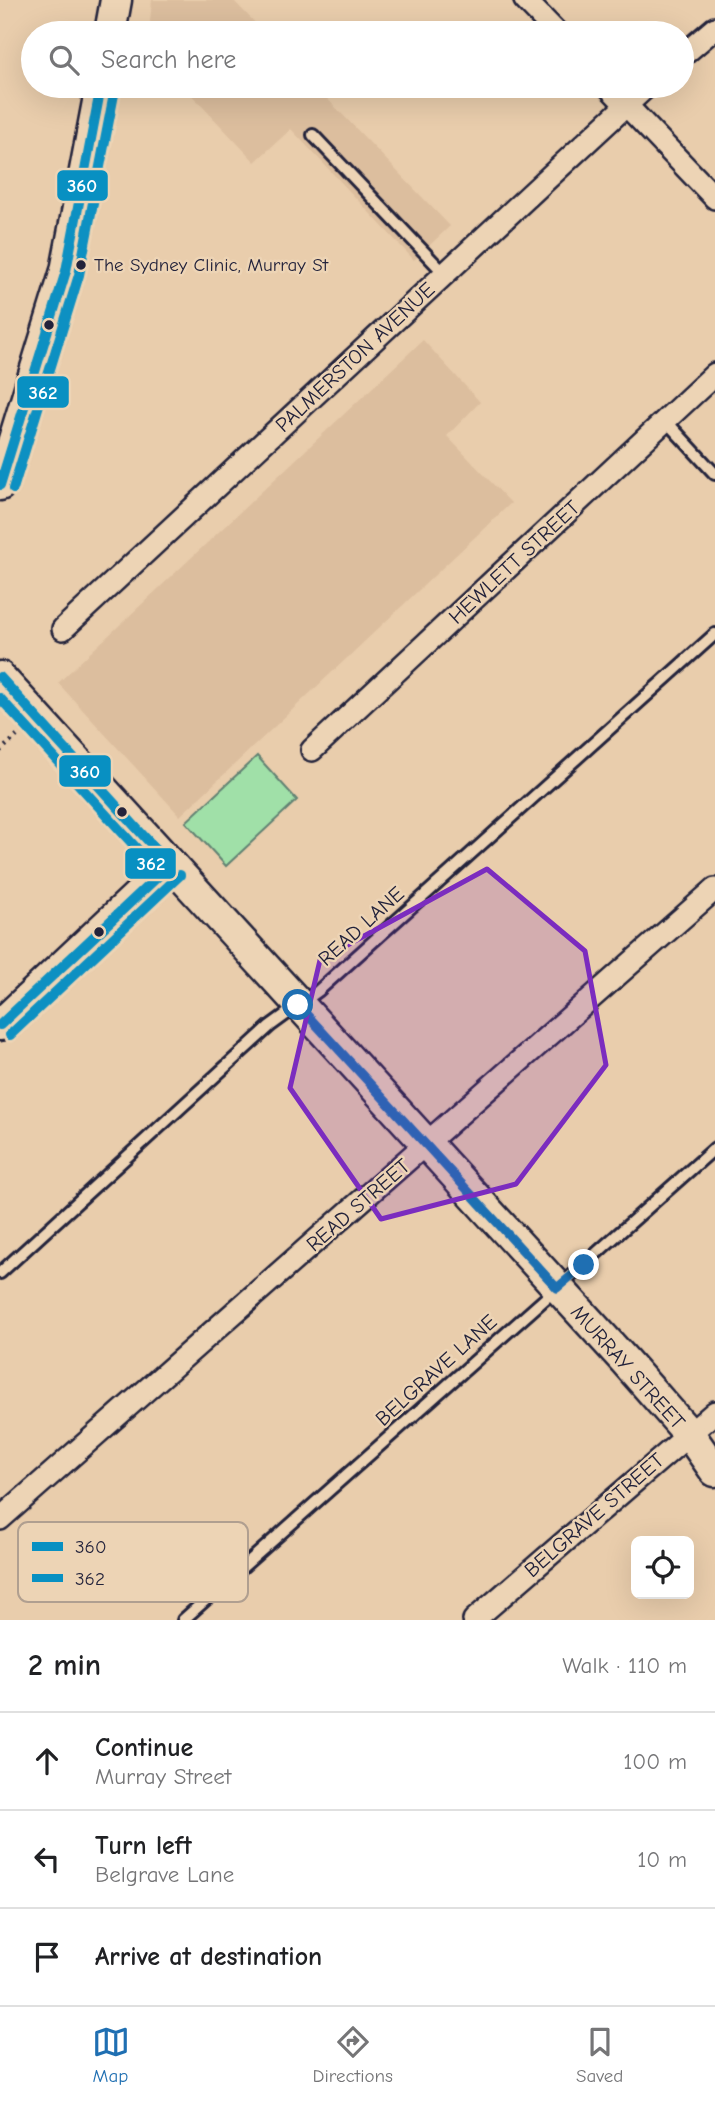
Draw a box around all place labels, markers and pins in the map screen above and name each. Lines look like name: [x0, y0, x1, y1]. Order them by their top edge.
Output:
place label: The Sydney Clinic, Murray St: [94, 254, 329, 276]
marker: The Sydney Clinic, Murray St: [74, 258, 88, 272]
unlabelled marker: [42, 318, 56, 332]
unlabelled marker: [115, 805, 129, 819]
unlabelled marker: [92, 925, 106, 939]

